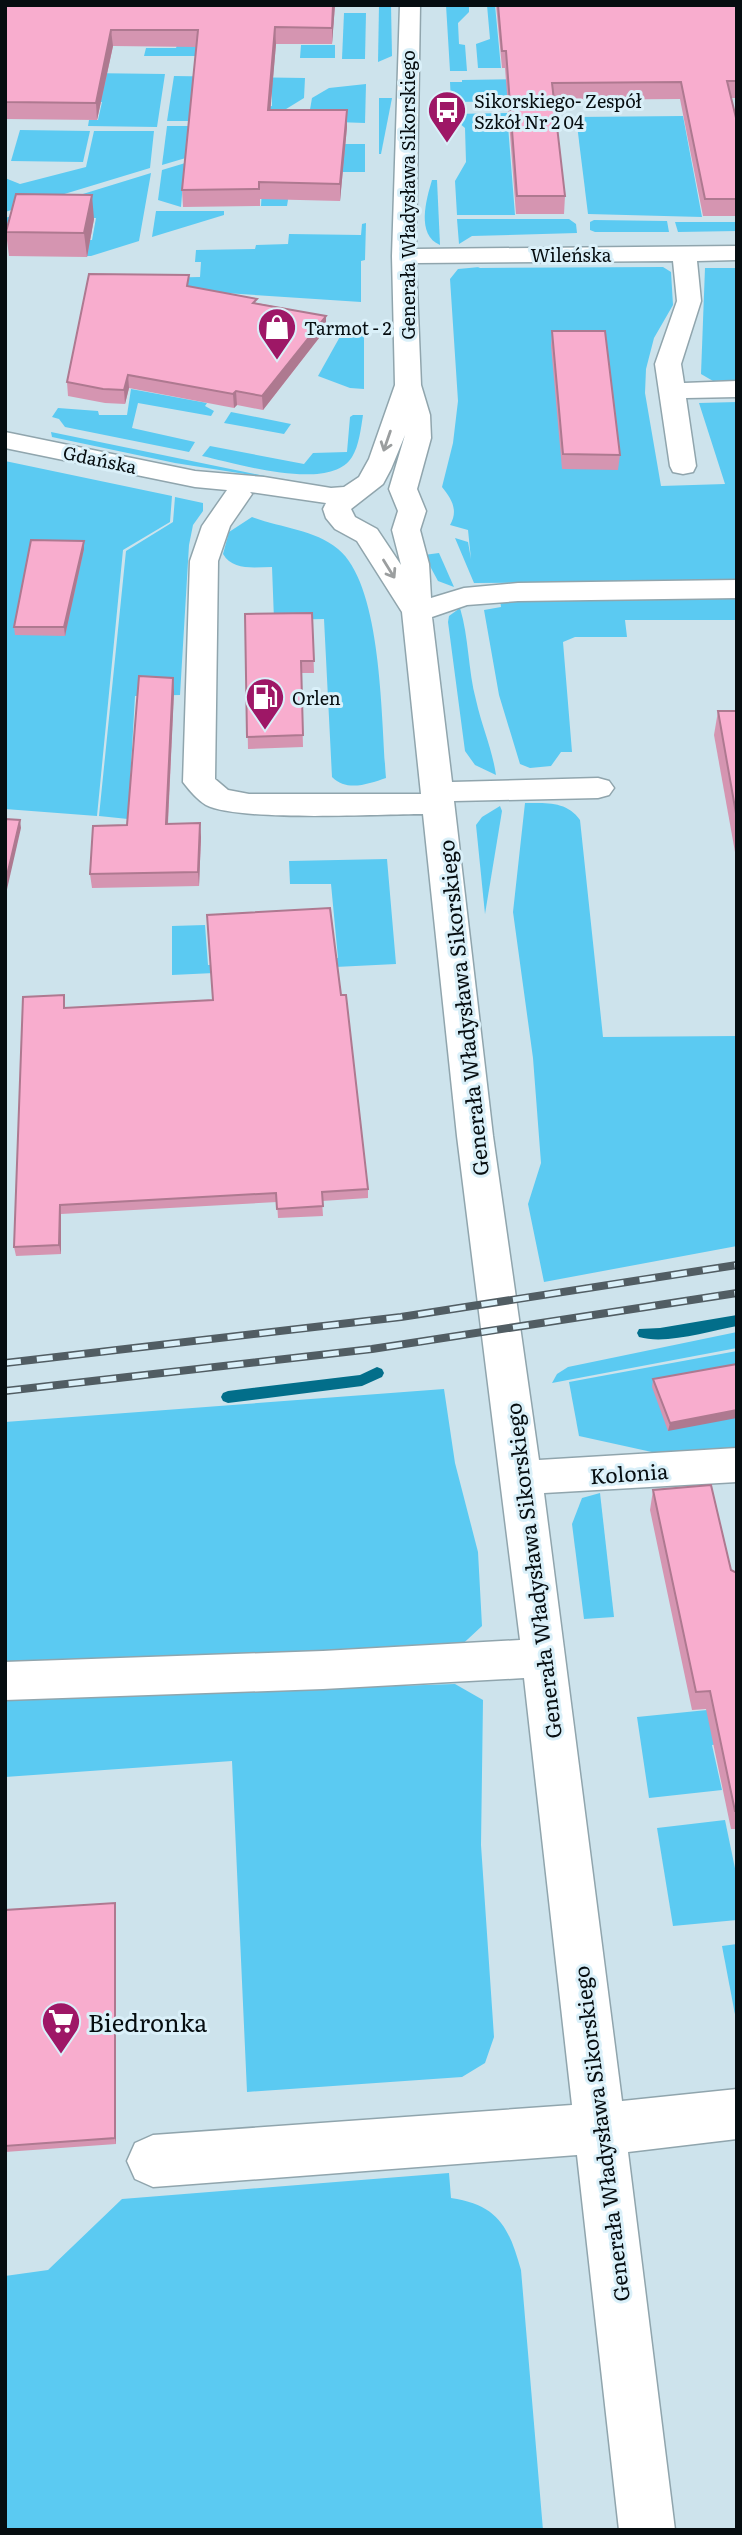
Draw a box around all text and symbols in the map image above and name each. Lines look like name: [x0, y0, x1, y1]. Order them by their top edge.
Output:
street label: Generała Władysława Sikorskiego: [394, 50, 421, 340]
place label: Sikorskiego- Zespół Szkół Nr 2 04: [474, 87, 642, 135]
bus stop icon: Sikorskiego- Zespół Szkół Nr 2 04: [426, 89, 468, 144]
street label: Wileńska: [531, 241, 612, 268]
shop icon: Tarmot - 2: [256, 306, 298, 361]
place label: Tarmot - 2: [304, 314, 392, 341]
one-way arrow: [380, 429, 392, 451]
street label: Gdańska: [61, 438, 140, 480]
one-way arrow: [382, 559, 396, 579]
fuel station icon: Orlen: [244, 676, 286, 731]
place label: Orlen: [292, 684, 341, 711]
street label: Generała Władysława Sikorskiego: [429, 838, 495, 1178]
street label: Generała Władysława Sikorskiego: [496, 1401, 568, 1741]
street label: Kolonia: [589, 1454, 670, 1490]
street label: Generała Władysława Sikorskiego: [564, 1964, 636, 2304]
supermarket icon: Biedronka: [40, 2000, 82, 2055]
place label: Biedronka: [88, 2004, 207, 2039]

